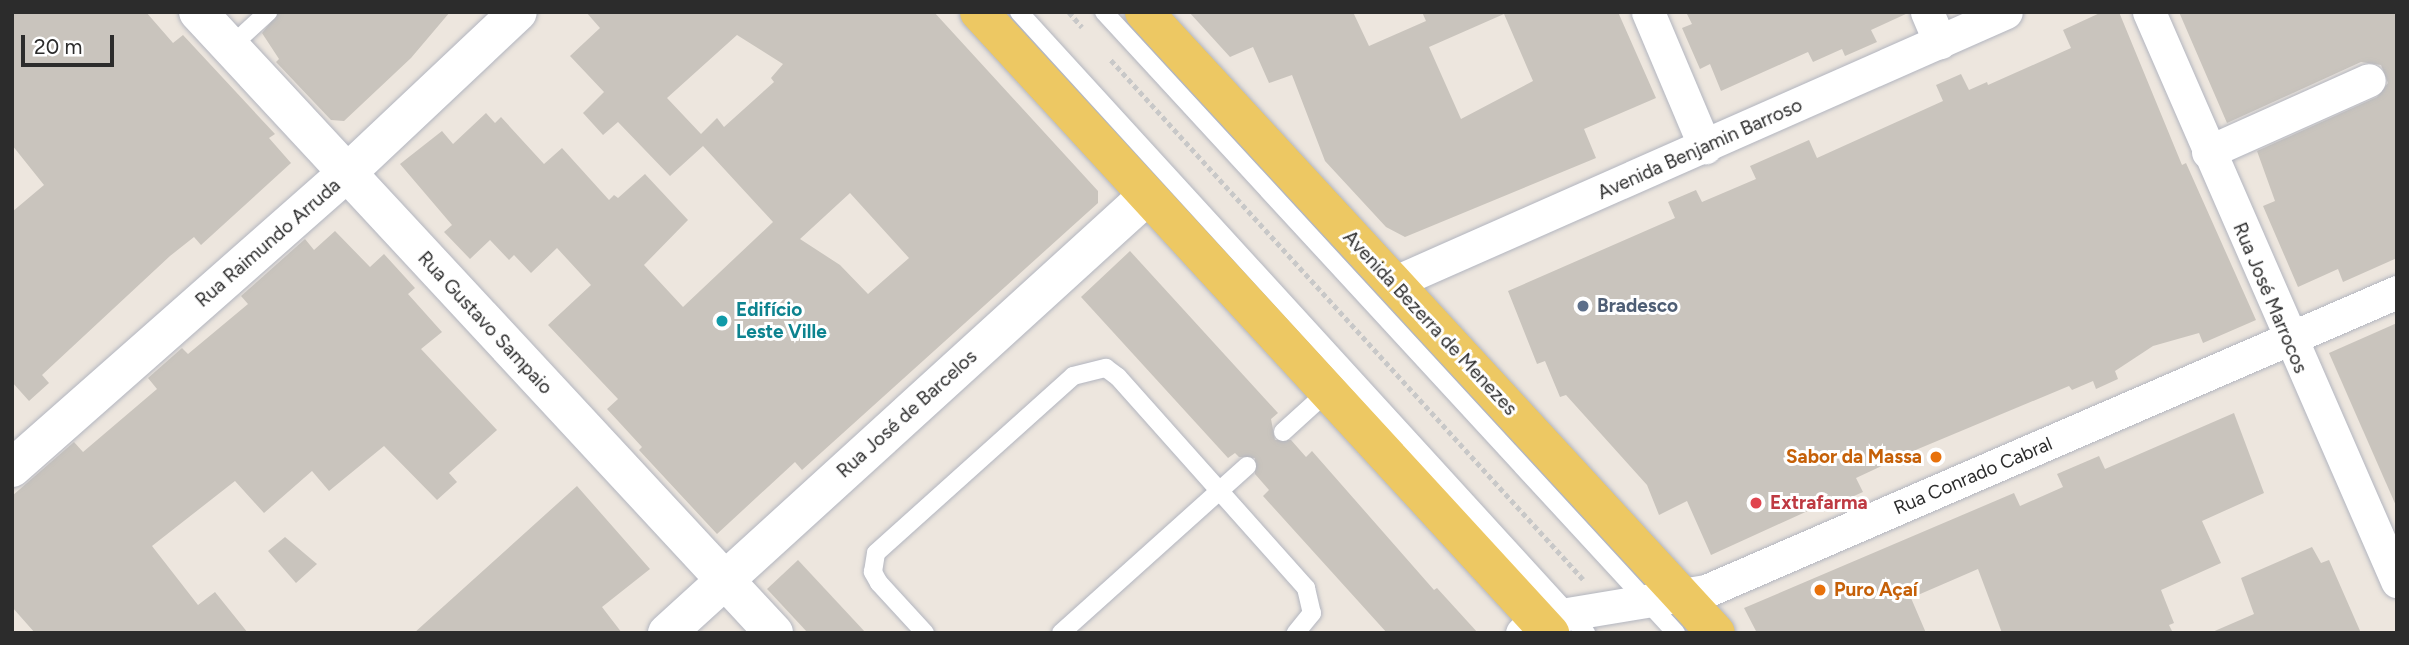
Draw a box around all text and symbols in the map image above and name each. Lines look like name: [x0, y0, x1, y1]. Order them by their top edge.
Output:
scale bar: [24, 21, 117, 65]
text: 20 m: [34, 34, 82, 59]
street label: Avenida Benjamin Barroso: [1594, 94, 1806, 204]
street label: Rua Raimundo Arruda: [191, 174, 345, 312]
street label: Rua José Marrocos: [2228, 219, 2312, 377]
street label: Avenida Bezerra de Menezes: [1338, 226, 1522, 420]
street label: Rua Gustavo Sampaio: [413, 247, 557, 399]
place label: Bradesco: [1597, 295, 1678, 317]
marker: Bradesco: [1575, 298, 1591, 314]
place label: Edifício Leste Ville: [736, 299, 827, 343]
marker: Edifício Leste Ville: [714, 313, 730, 329]
street label: Rua José de Barcelos: [832, 345, 982, 483]
street label: Rua Conrado Cabral: [1890, 432, 2056, 520]
place label: Sabor da Massa: [1786, 446, 1922, 468]
marker: Sabor da Massa: [1928, 449, 1944, 465]
place label: Extrafarma: [1770, 492, 1868, 514]
marker: Extrafarma: [1748, 495, 1764, 511]
place label: Puro Açaí: [1834, 579, 1918, 601]
marker: Puro Açaí: [1812, 582, 1828, 598]

